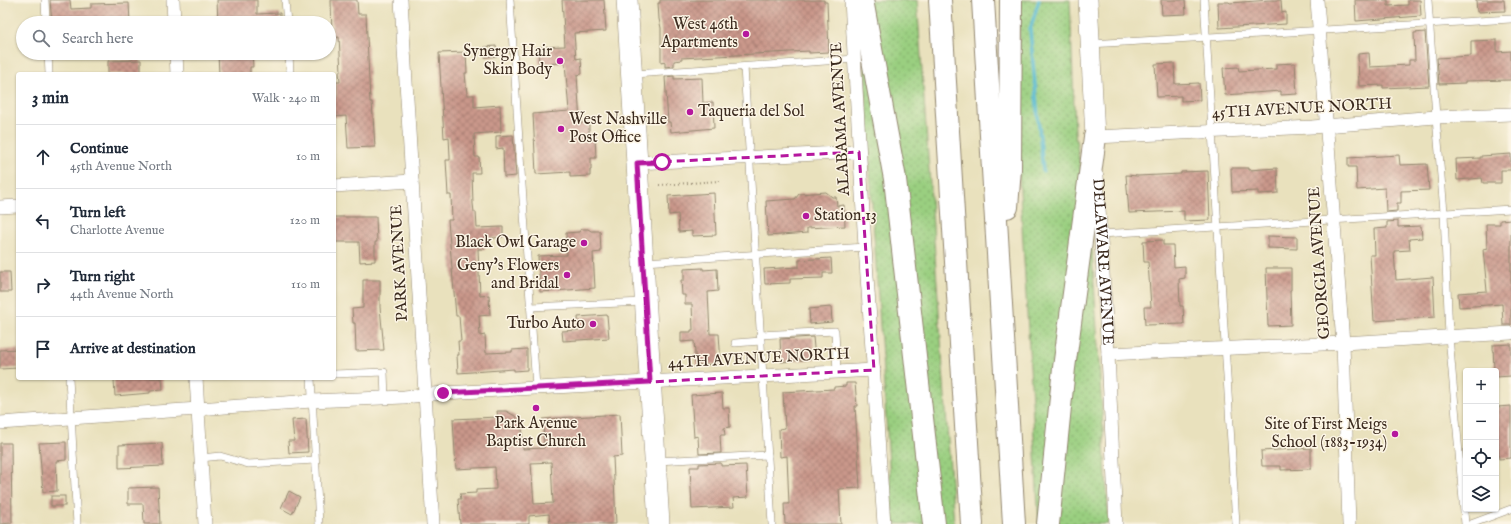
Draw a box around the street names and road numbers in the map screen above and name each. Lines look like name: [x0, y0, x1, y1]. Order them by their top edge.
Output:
street label: ALABAMA AVENUE: [827, 42, 855, 197]
street label: 45TH AVENUE NORTH: [1212, 94, 1393, 124]
street label: DELAWARE AVENUE: [1087, 178, 1117, 346]
street label: GEORGIA AVENUE: [1305, 186, 1335, 340]
street label: PARK AVENUE: [387, 204, 413, 322]
street label: 44TH AVENUE NORTH: [668, 344, 851, 374]

